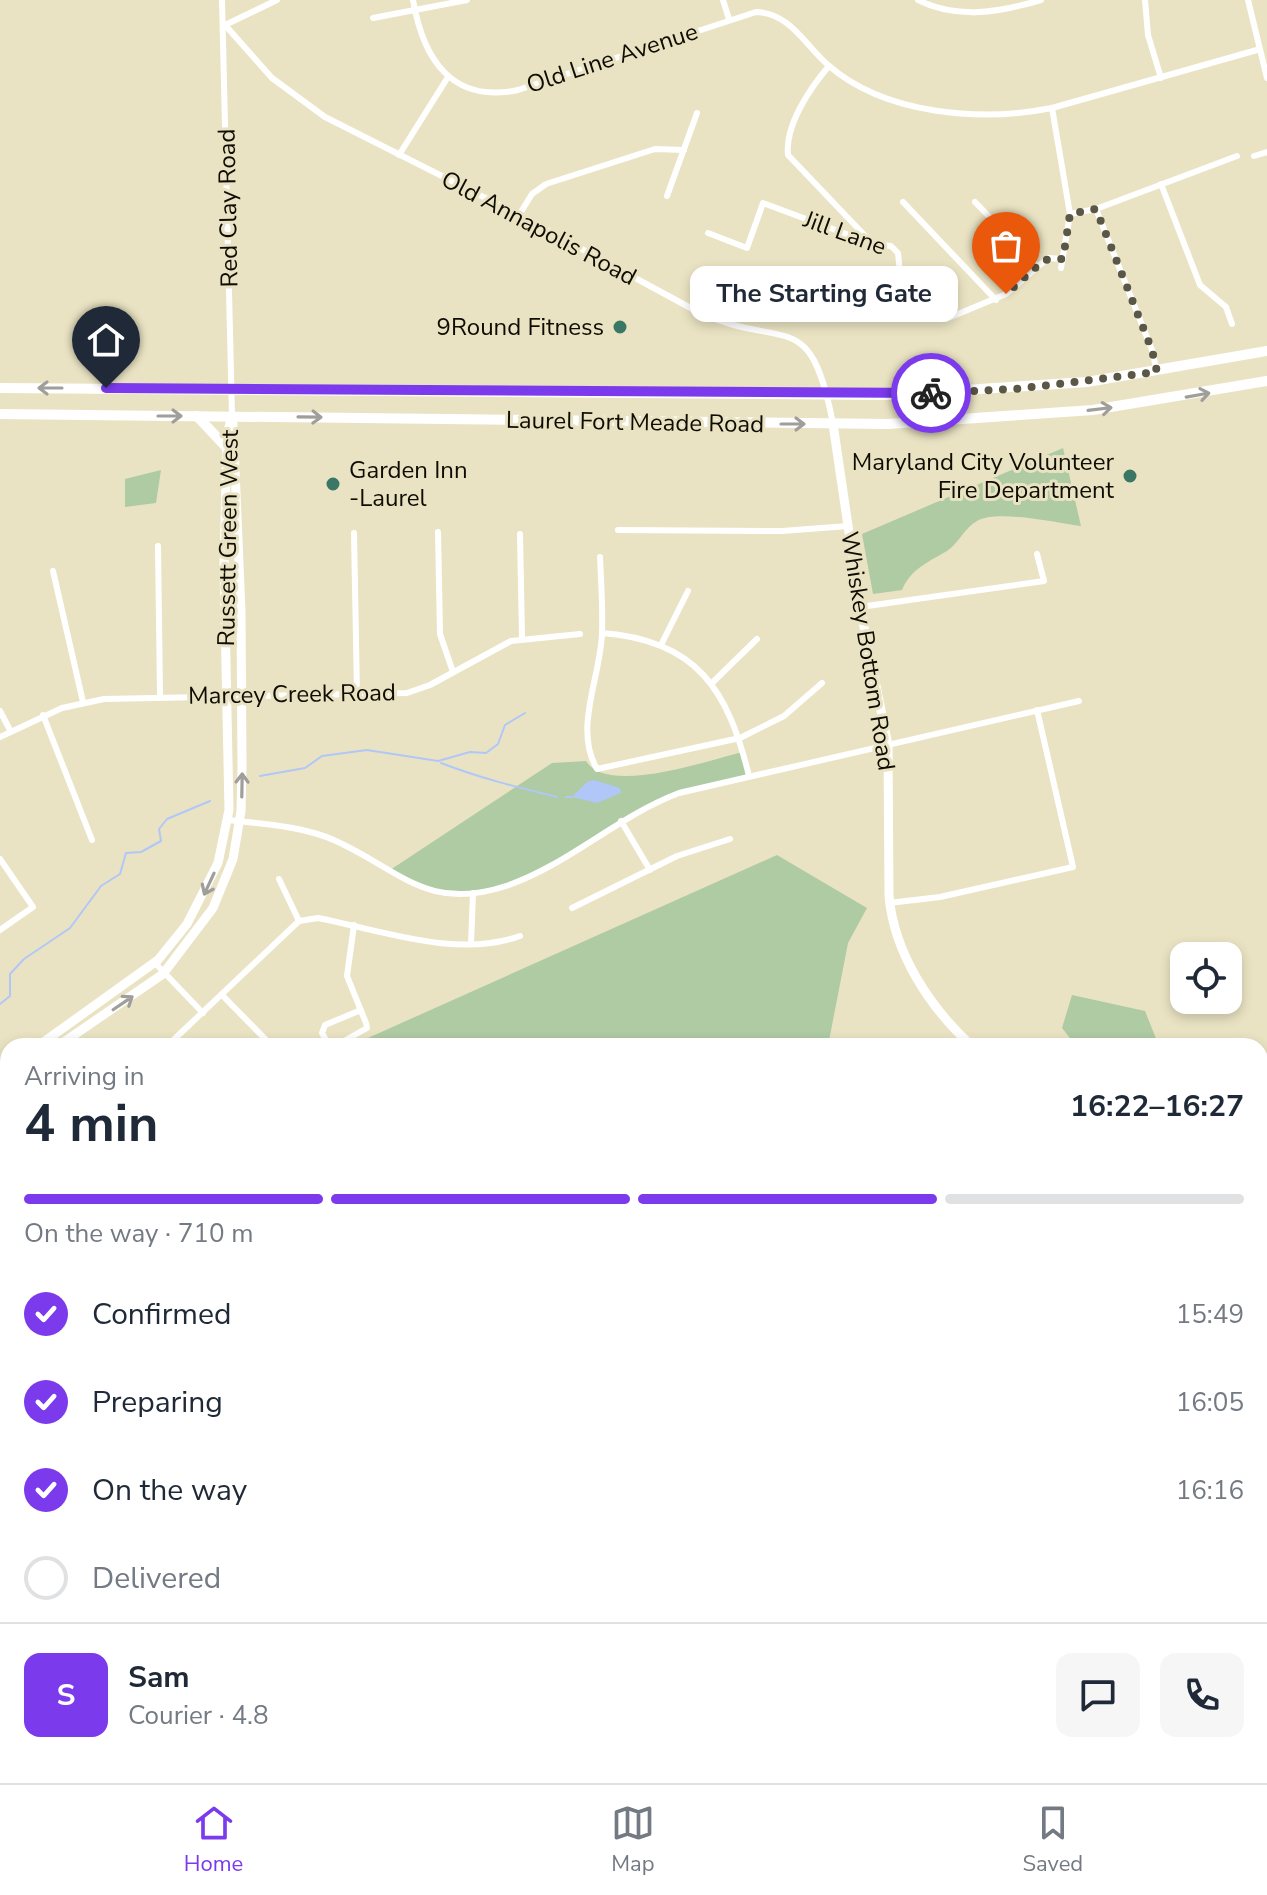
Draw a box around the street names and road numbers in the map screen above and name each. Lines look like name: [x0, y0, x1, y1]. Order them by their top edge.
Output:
street label: Old Line Avenue: [522, 15, 702, 101]
street label: Red Clay Road: [211, 128, 245, 288]
street label: Old Annapolis Road: [436, 163, 642, 293]
street label: Jill Lane: [798, 203, 891, 263]
street label: Laurel Fort Meade Road: [506, 404, 764, 440]
street label: Russett Green West: [210, 429, 246, 647]
street label: Whiskey Bottom Road: [833, 529, 903, 773]
street label: Marcey Creek Road: [188, 676, 396, 712]

